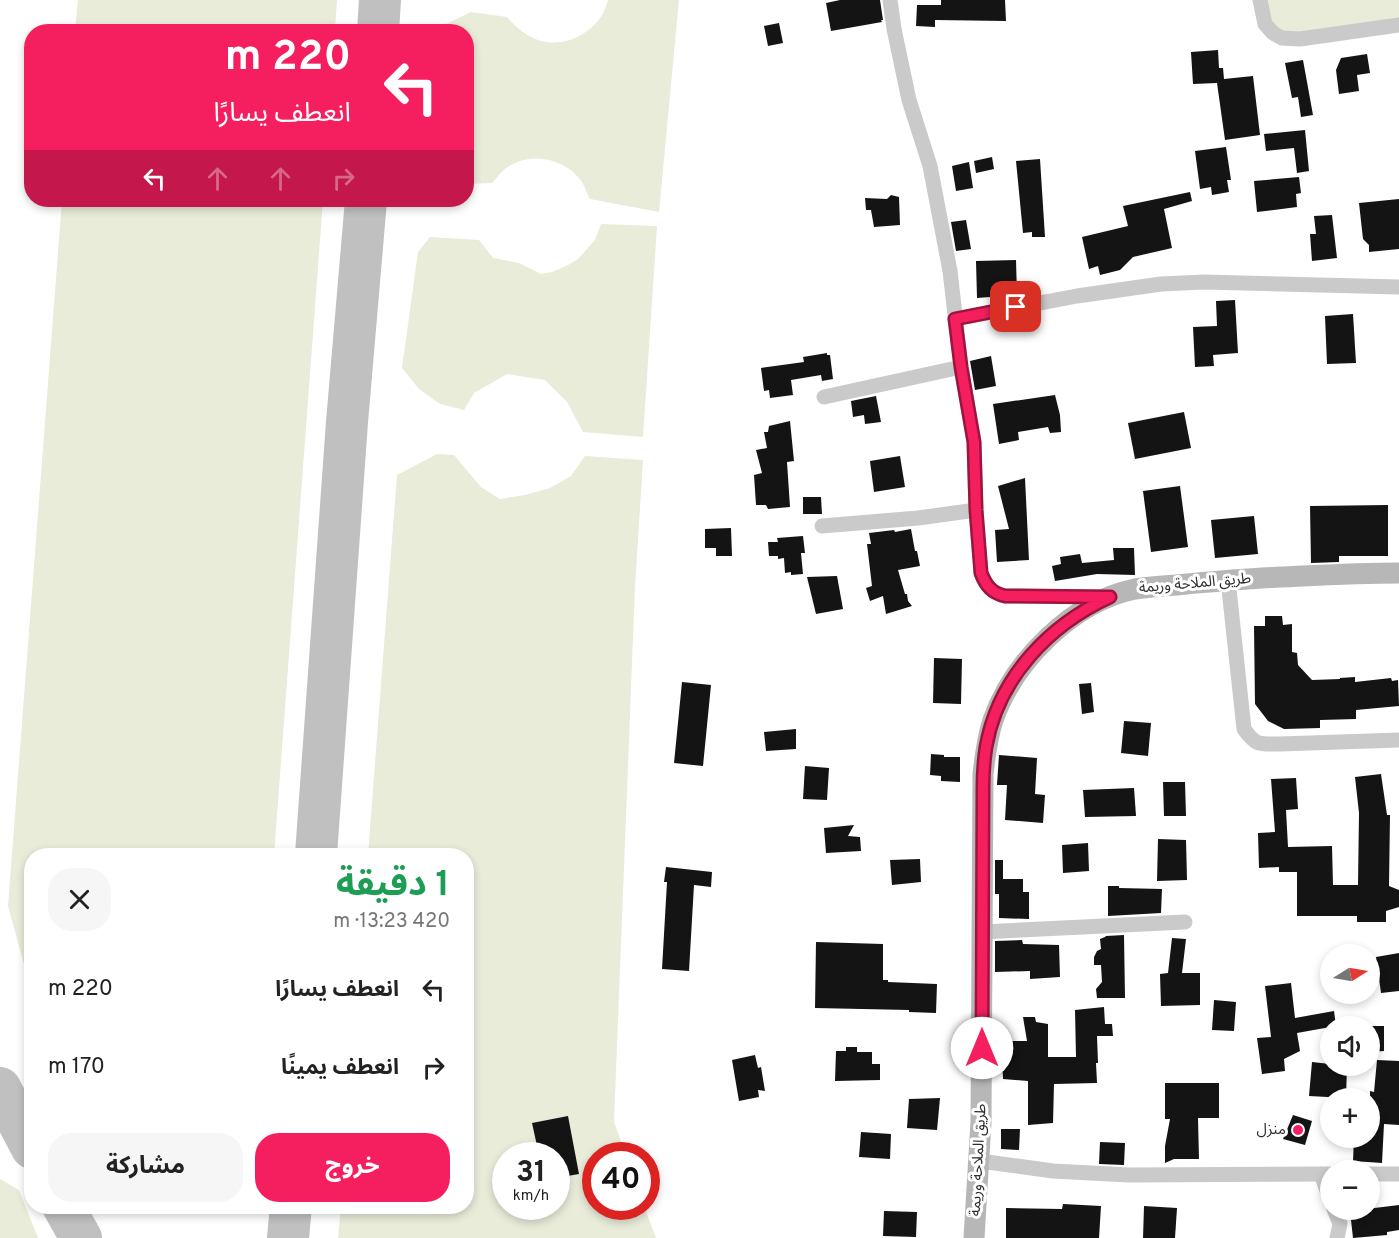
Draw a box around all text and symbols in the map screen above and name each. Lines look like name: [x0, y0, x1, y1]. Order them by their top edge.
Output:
text: 220 m: [225, 32, 351, 85]
icon: left: [372, 48, 450, 126]
text: انعطف يسارًا: [214, 97, 351, 131]
icon: left: [138, 162, 171, 195]
icon: ahead: [201, 162, 234, 195]
icon: ahead: [264, 162, 297, 195]
icon: right: [327, 162, 360, 195]
pin: [990, 281, 1041, 332]
icon: arrive: [999, 290, 1032, 323]
street label: طريق الملاحة وريمة: [1138, 570, 1252, 598]
text: 1 دقيقة: [336, 863, 450, 909]
button: close: [48, 868, 111, 931]
text: 420 m · 13:23: [333, 909, 450, 935]
north arrow: [1320, 944, 1380, 1004]
map controls: [1320, 944, 1380, 1220]
icon: left: [417, 973, 450, 1006]
text: 220 m: [48, 976, 113, 1003]
text: انعطف يسارًا: [275, 977, 399, 1004]
position arrow: [950, 1016, 1014, 1080]
button: sound: [1320, 1016, 1380, 1076]
icon: right: [417, 1051, 450, 1084]
text: 170 m: [48, 1054, 105, 1081]
text: انعطف يمينًا: [281, 1055, 399, 1082]
button: +: [1320, 1088, 1380, 1148]
street label: طريق الملاحة وريمة: [967, 1103, 991, 1217]
place label: منزل: [1257, 1121, 1286, 1140]
marker: منزل: [1291, 1123, 1305, 1137]
button: مشاركة: [48, 1133, 243, 1202]
button: خروج: [255, 1133, 450, 1202]
speed limit sign: 40: [582, 1142, 660, 1220]
text: 31: [516, 1155, 546, 1192]
button: −: [1320, 1160, 1380, 1220]
text: km/h: [513, 1187, 549, 1206]

